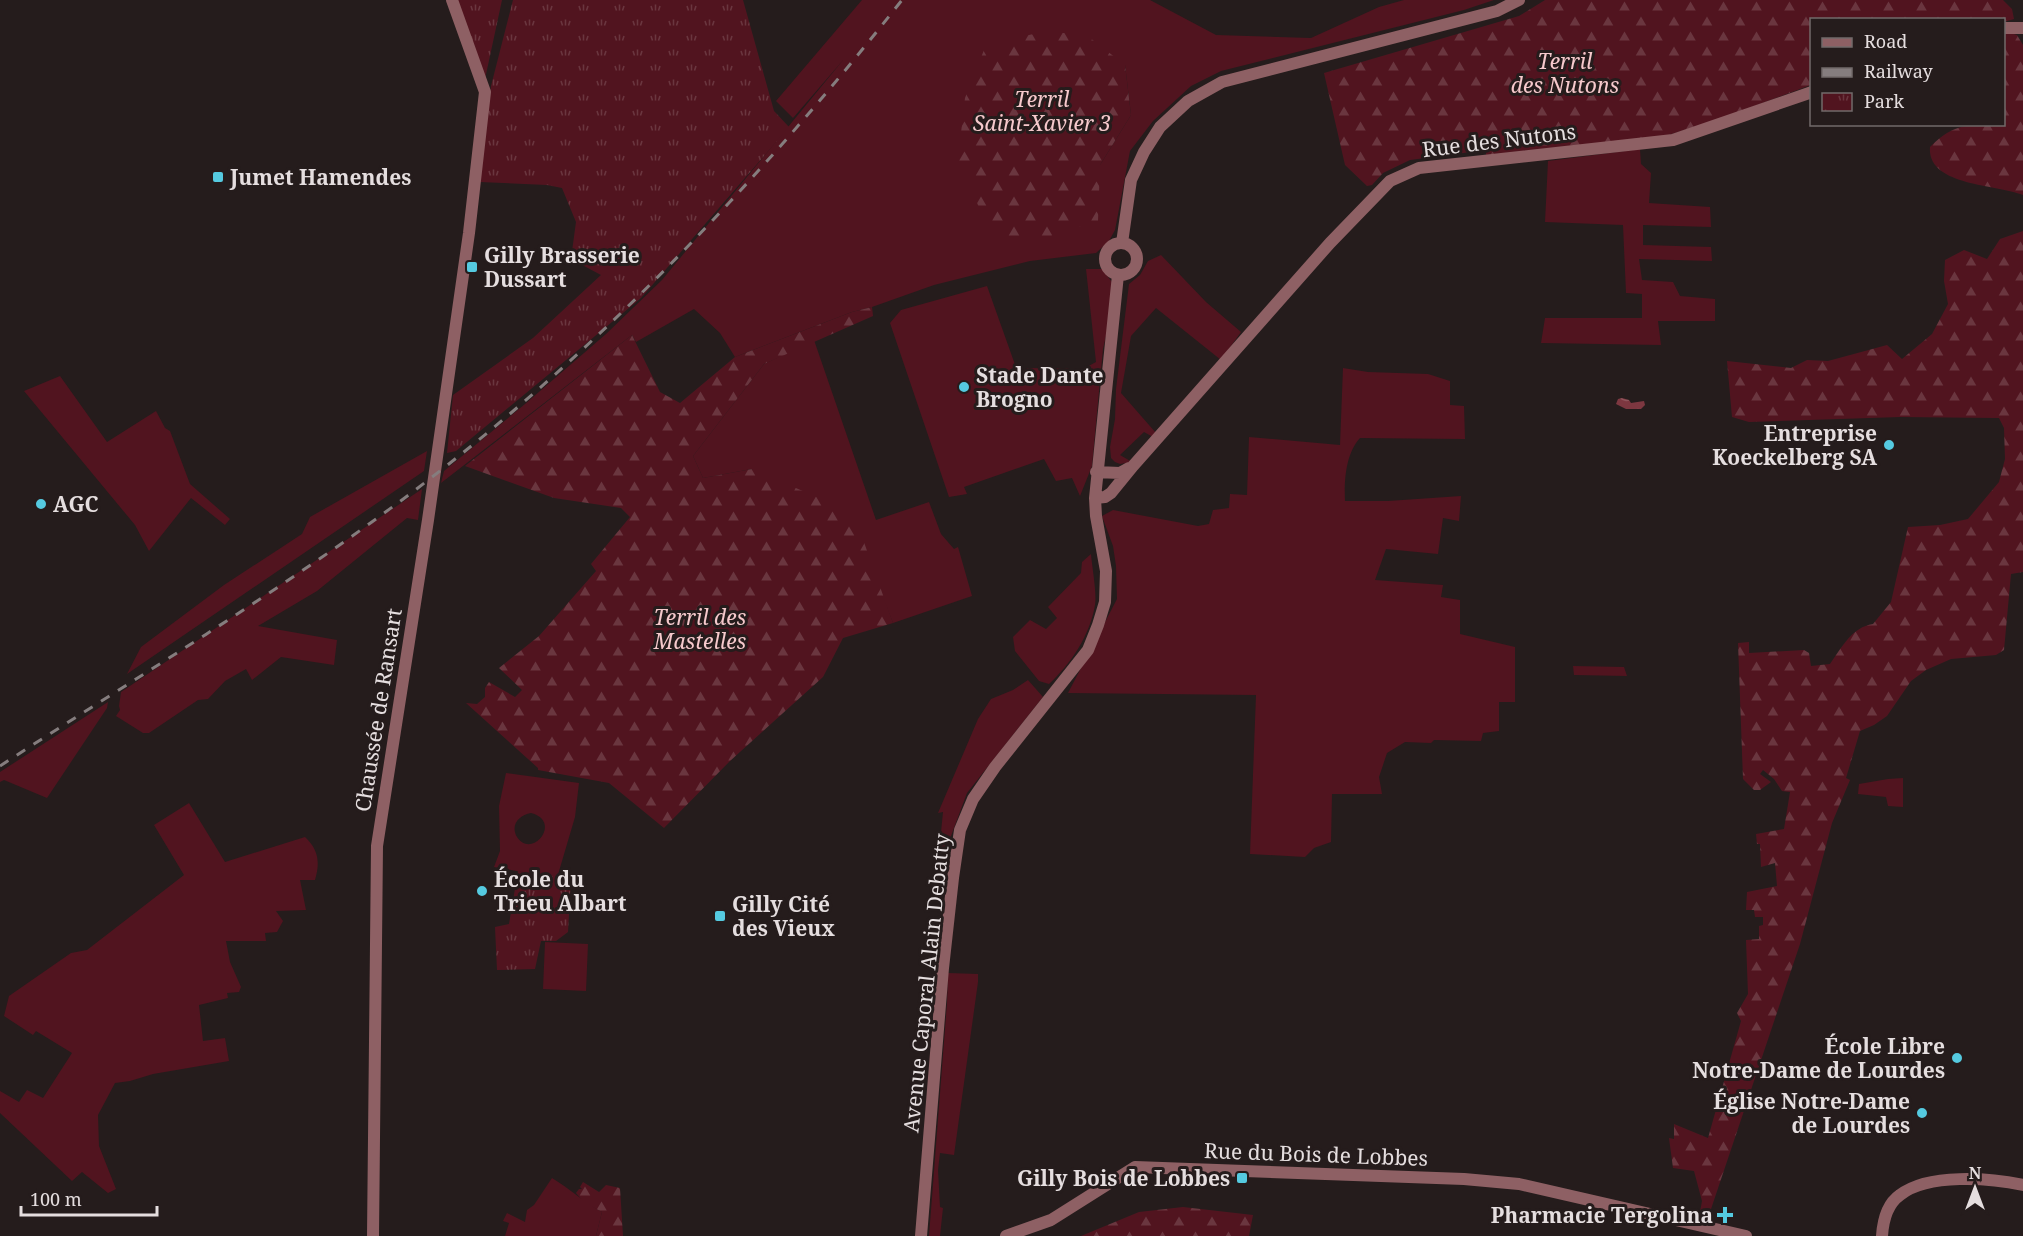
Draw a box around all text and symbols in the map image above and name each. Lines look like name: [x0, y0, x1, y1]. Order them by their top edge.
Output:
legend: [1810, 18, 2005, 126]
text: Road: [1864, 29, 1907, 53]
park label: Terril des Nutons: [1511, 47, 1619, 99]
text: Railway: [1864, 59, 1934, 83]
park label: Terril Saint-Xavier 3: [973, 85, 1111, 137]
text: Park: [1864, 89, 1904, 113]
street label: Rue des Nutons: [1420, 117, 1578, 163]
place label: Jumet Hamendes: [229, 163, 411, 191]
marker: Jumet Hamendes: [211, 170, 225, 184]
place label: Gilly Brasserie Dussart: [484, 241, 640, 293]
marker: Gilly Brasserie Dussart: [465, 260, 479, 274]
place label: Stade Dante Brogno: [976, 361, 1104, 413]
marker: Stade Dante Brogno: [957, 380, 971, 394]
place label: Entreprise Koeckelberg SA: [1712, 419, 1877, 471]
marker: Entreprise Koeckelberg SA: [1882, 438, 1896, 452]
place label: AGC: [53, 490, 99, 518]
marker: AGC: [34, 497, 48, 511]
park label: Terril des Mastelles: [653, 603, 747, 655]
street label: Chaussée de Ransart: [348, 606, 408, 814]
street label: Avenue Caporal Alain Debatty: [896, 832, 956, 1134]
place label: École du Trieu Albart: [494, 865, 627, 917]
marker: École du Trieu Albart: [475, 884, 489, 898]
place label: Gilly Cité des Vieux: [732, 890, 835, 942]
marker: Gilly Cité des Vieux: [713, 909, 727, 923]
place label: École Libre Notre-Dame de Lourdes: [1692, 1032, 1945, 1084]
marker: École Libre Notre-Dame de Lourdes: [1950, 1051, 1964, 1065]
place label: Église Notre-Dame de Lourdes: [1713, 1087, 1910, 1139]
marker: Église Notre-Dame de Lourdes: [1915, 1106, 1929, 1120]
street label: Rue du Bois de Lobbes: [1203, 1136, 1429, 1172]
north arrow: [1945, 1158, 2005, 1218]
text: N: [1969, 1162, 1982, 1184]
place label: Gilly Bois de Lobbes: [1017, 1164, 1230, 1192]
marker: Gilly Bois de Lobbes: [1235, 1171, 1249, 1185]
scale bar: [21, 1179, 158, 1217]
text: 100 m: [30, 1187, 82, 1211]
place label: Pharmacie Tergolina: [1491, 1201, 1713, 1229]
marker: Pharmacie Tergolina: [1718, 1208, 1732, 1222]

